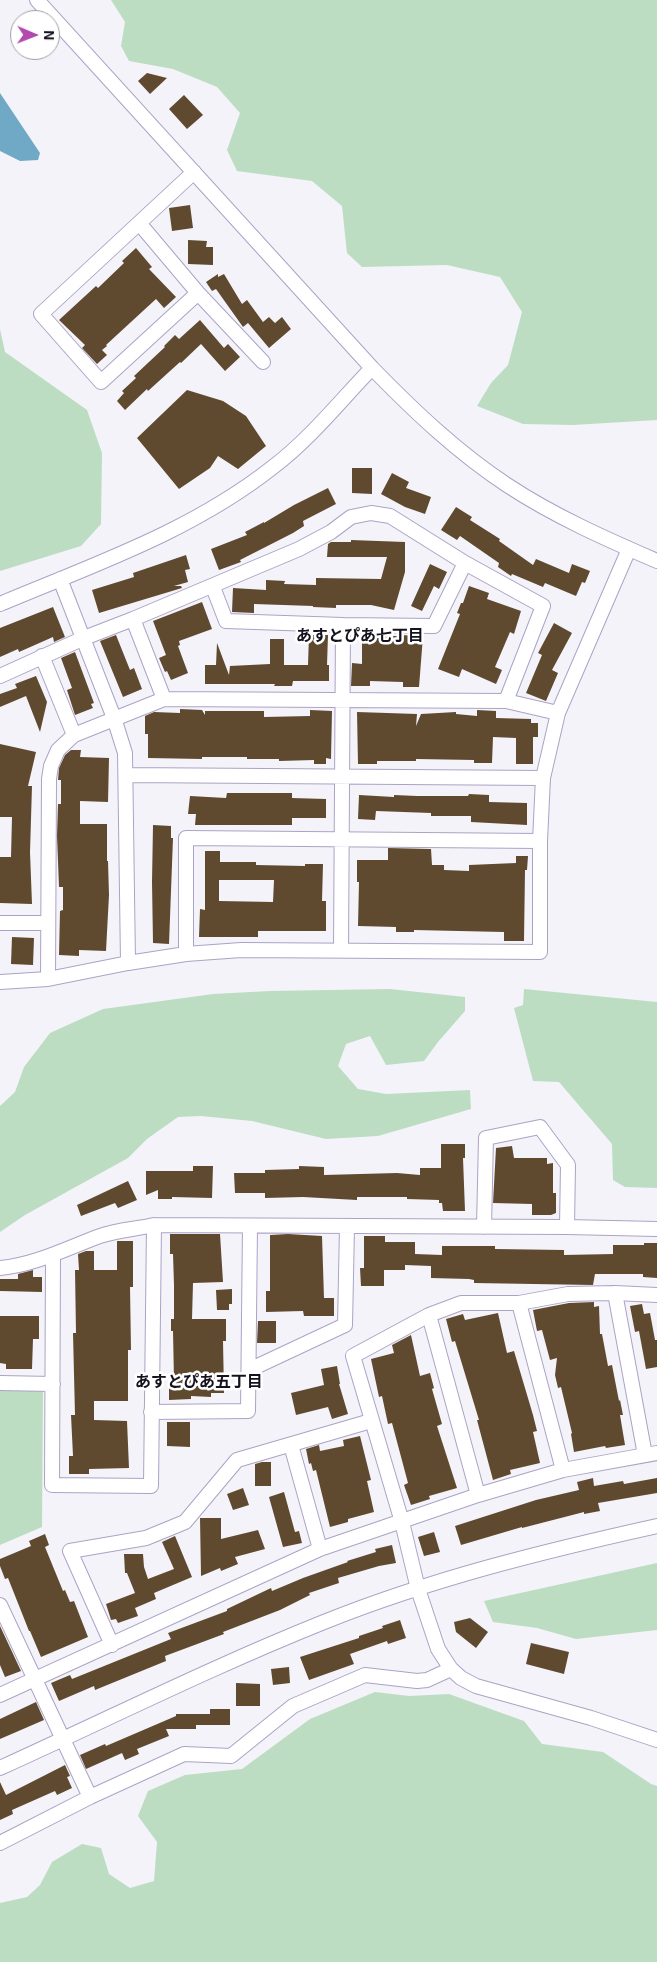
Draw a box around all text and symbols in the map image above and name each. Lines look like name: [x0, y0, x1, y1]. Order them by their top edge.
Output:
north arrow: [10, 10, 60, 60]
text: N: [41, 30, 58, 40]
district label: あすとぴあ七丁目: [296, 626, 424, 646]
district label: あすとぴあ五丁目: [135, 1372, 263, 1392]

